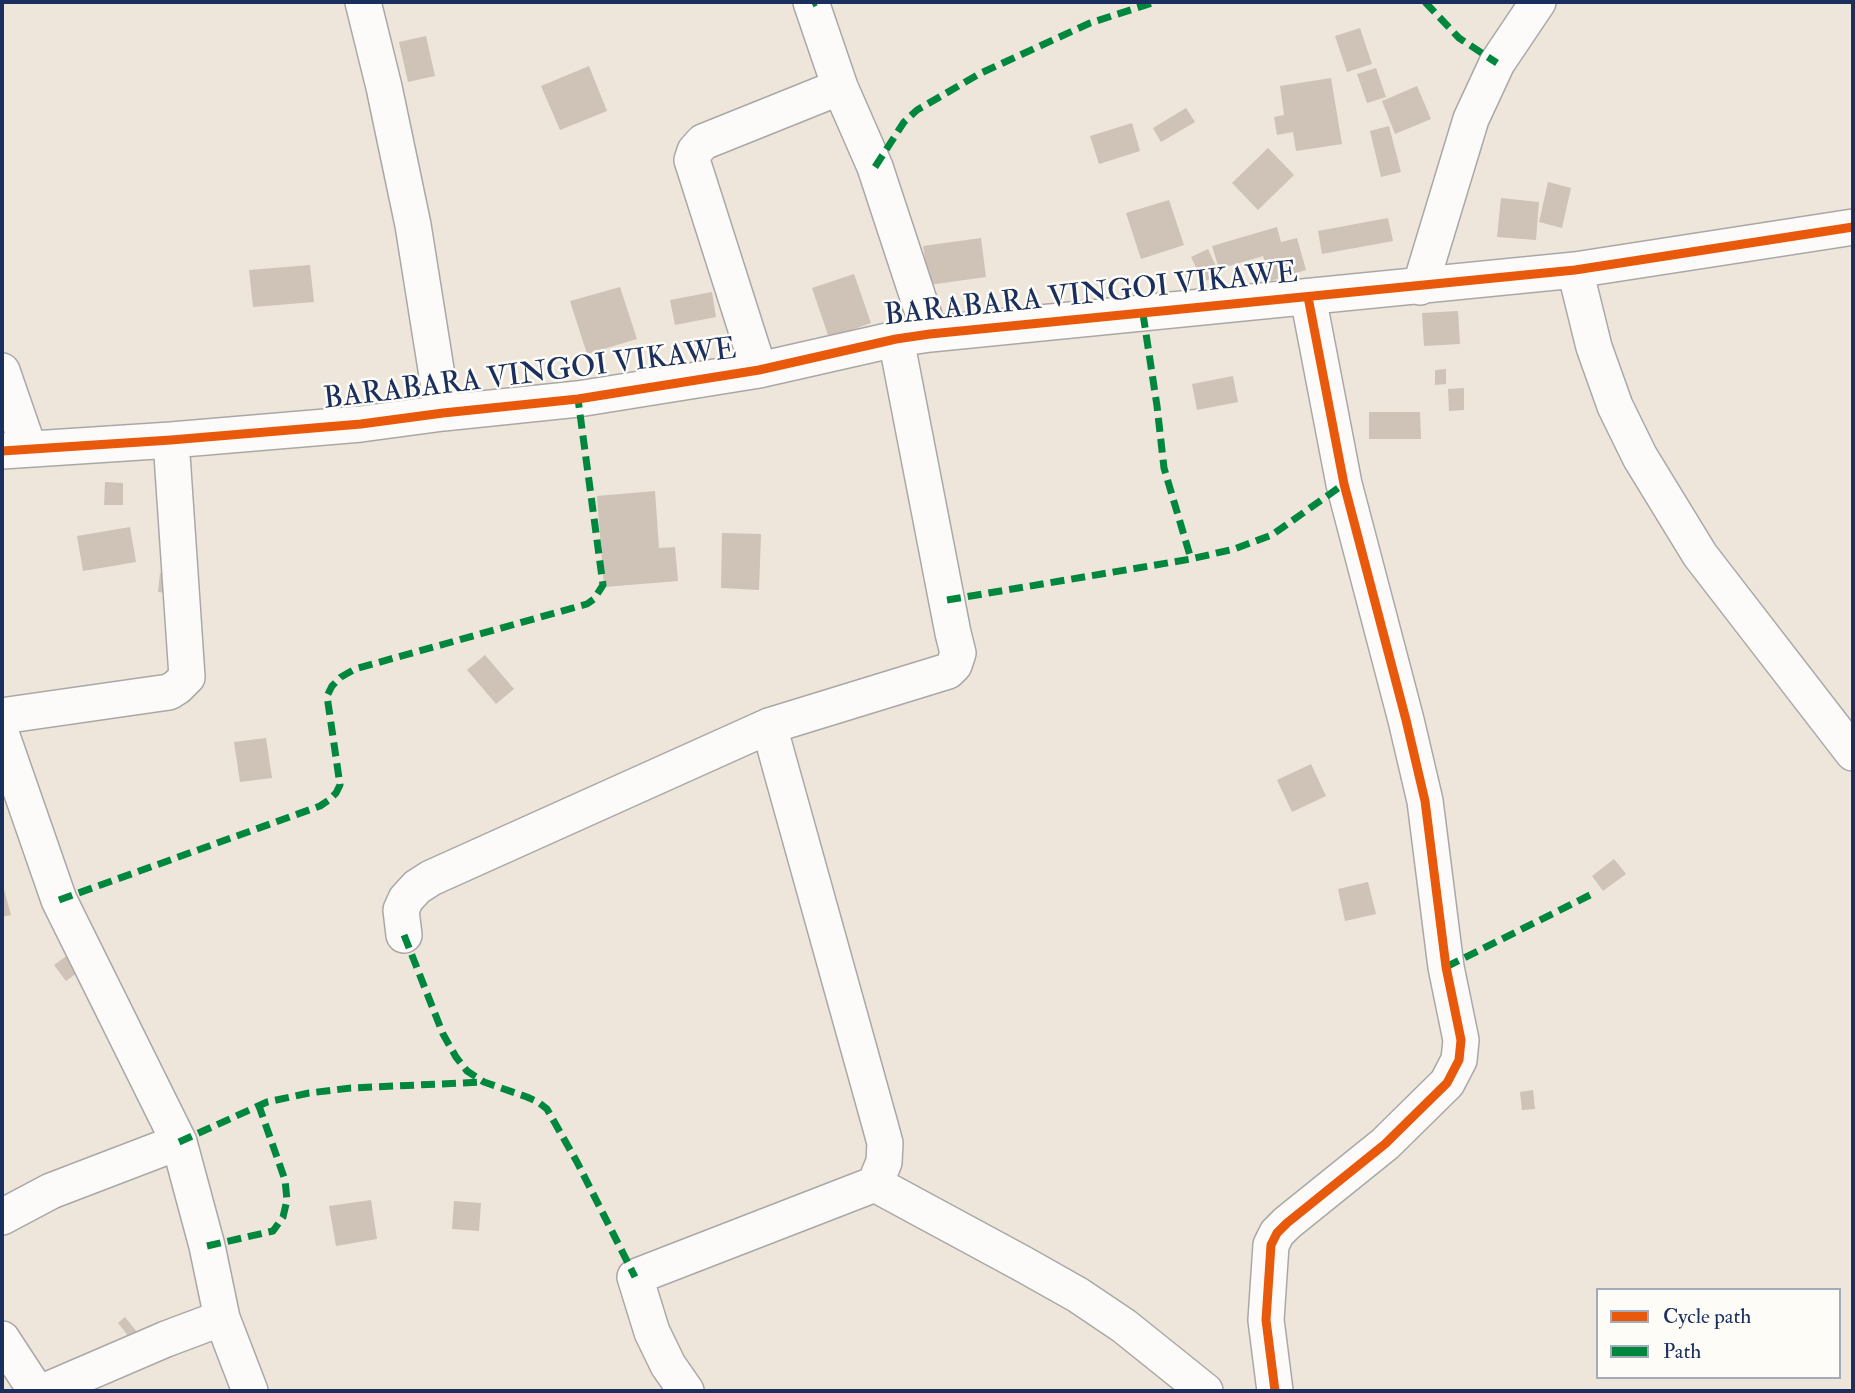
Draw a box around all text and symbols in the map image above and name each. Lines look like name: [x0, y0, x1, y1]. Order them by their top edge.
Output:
street label: BARABARA VINGOI VIKAWE: [882, 256, 1300, 336]
street label: BARABARA VINGOI VIKAWE: [321, 333, 739, 419]
legend: [1596, 1288, 1841, 1379]
text: Cycle path: [1663, 1303, 1751, 1330]
text: Path: [1663, 1338, 1701, 1365]

